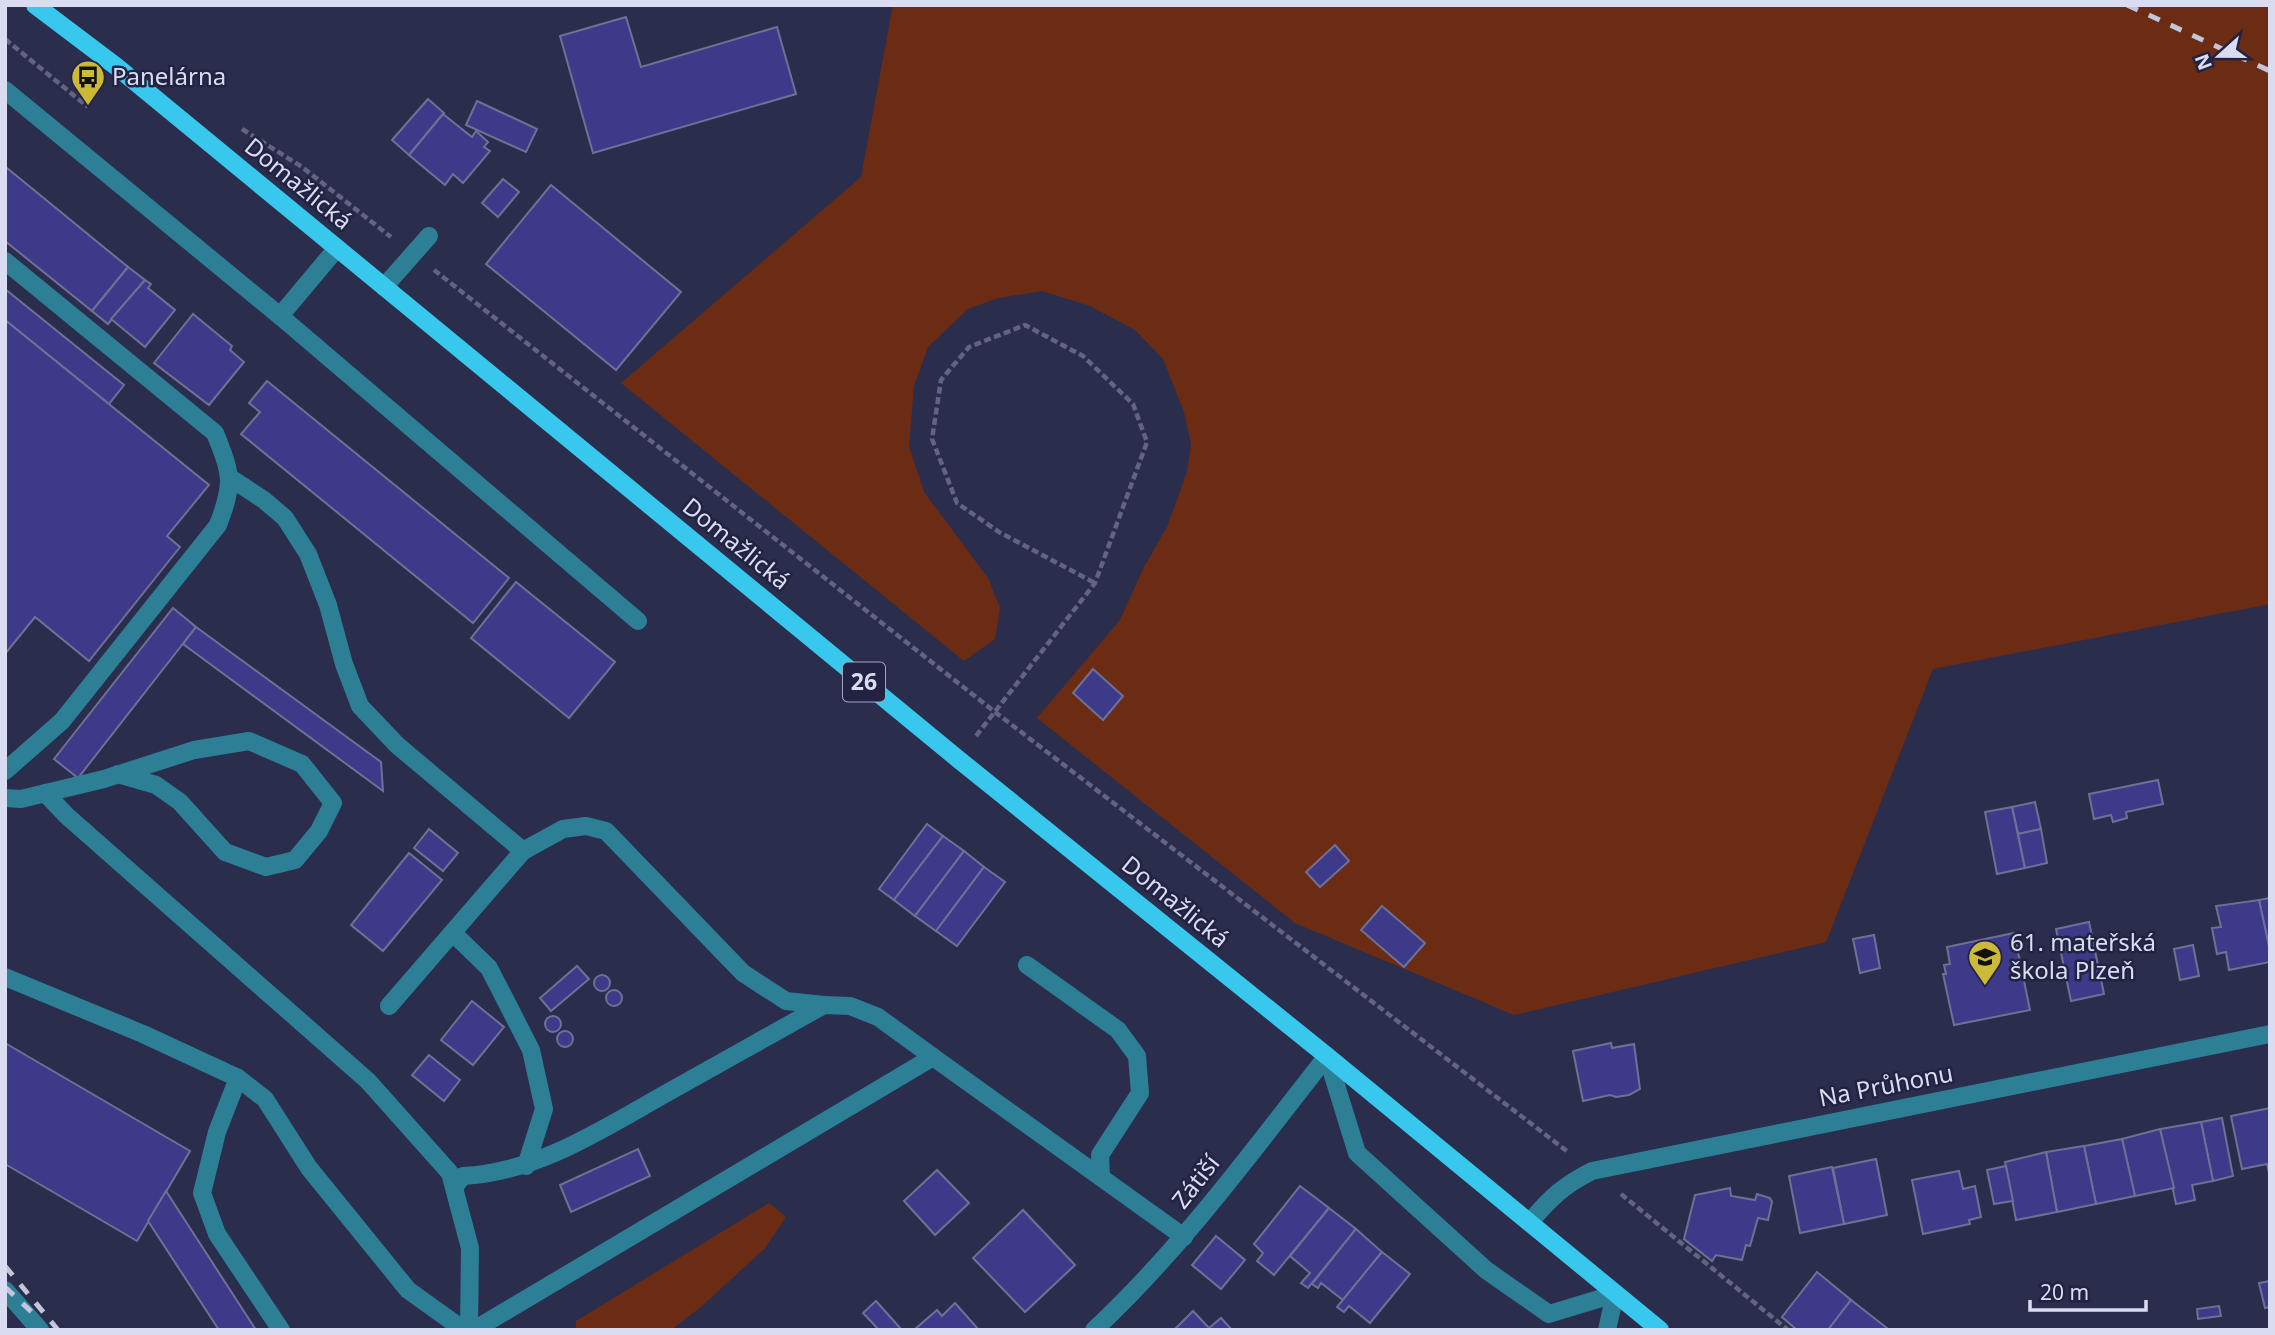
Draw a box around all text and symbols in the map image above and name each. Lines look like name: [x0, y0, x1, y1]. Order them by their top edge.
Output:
north arrow: [2184, 21, 2254, 91]
text: N: [2188, 50, 2218, 74]
bus stop icon: Panelárna: [69, 58, 107, 107]
place label: Panelárna: [112, 59, 226, 92]
street label: Domažlická: [238, 129, 360, 236]
street label: Domažlická: [676, 489, 798, 596]
road number: 26: [843, 662, 885, 702]
street label: Domažlická: [1115, 847, 1237, 954]
place label: 61. mateřská škola Plzeň: [2010, 925, 2156, 986]
school or university icon: 61. mateřská škola Plzeň: [1966, 938, 2004, 987]
street label: Na Průhonu: [1816, 1055, 1956, 1114]
street label: Zátiší: [1163, 1147, 1227, 1215]
scale bar: [2030, 1268, 2146, 1312]
text: 20 m: [2040, 1278, 2089, 1306]

